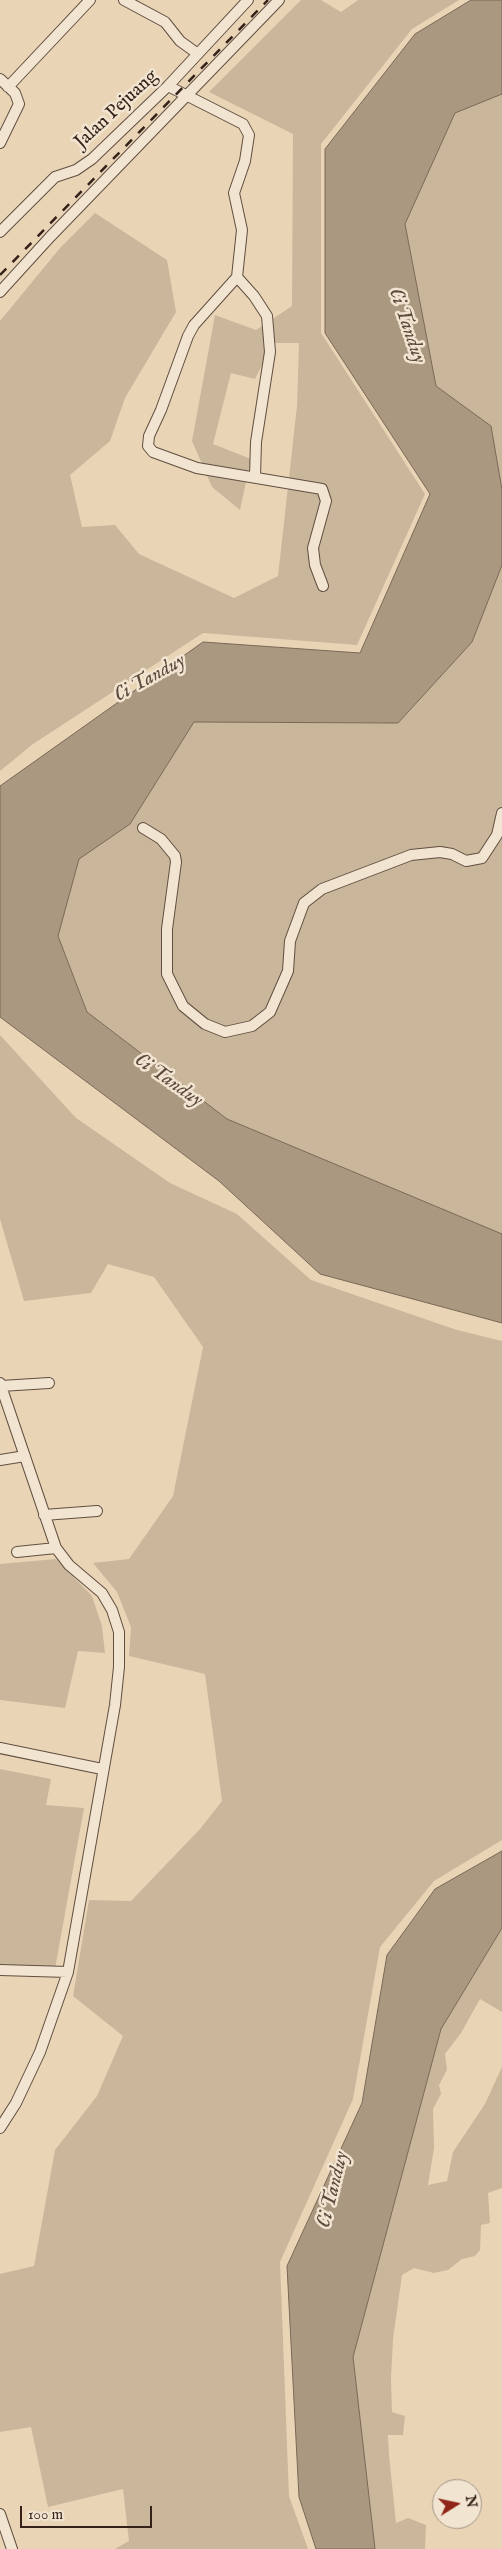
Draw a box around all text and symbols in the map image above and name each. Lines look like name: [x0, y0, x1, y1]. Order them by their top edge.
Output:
street label: Jalan Pejuang: [71, 66, 163, 154]
water label: Ci Tanduy: [382, 285, 430, 367]
water label: Ci Tanduy: [110, 650, 190, 708]
water label: Ci Tanduy: [129, 1049, 207, 1113]
water label: Ci Tanduy: [313, 2149, 355, 2231]
north arrow: [432, 2479, 482, 2529]
text: N: [461, 2494, 481, 2509]
scale bar: [22, 2496, 155, 2528]
text: 100 m: [28, 2505, 63, 2524]

